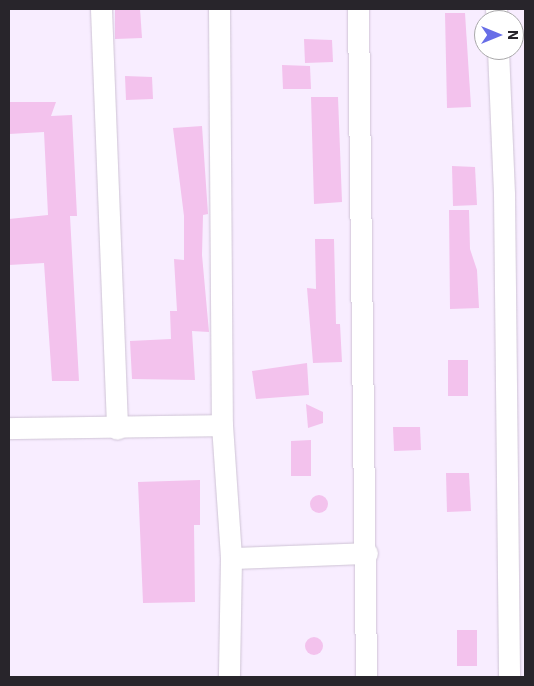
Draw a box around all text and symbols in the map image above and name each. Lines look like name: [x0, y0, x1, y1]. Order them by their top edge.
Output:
north arrow: [474, 10, 524, 60]
text: N: [504, 30, 522, 40]

